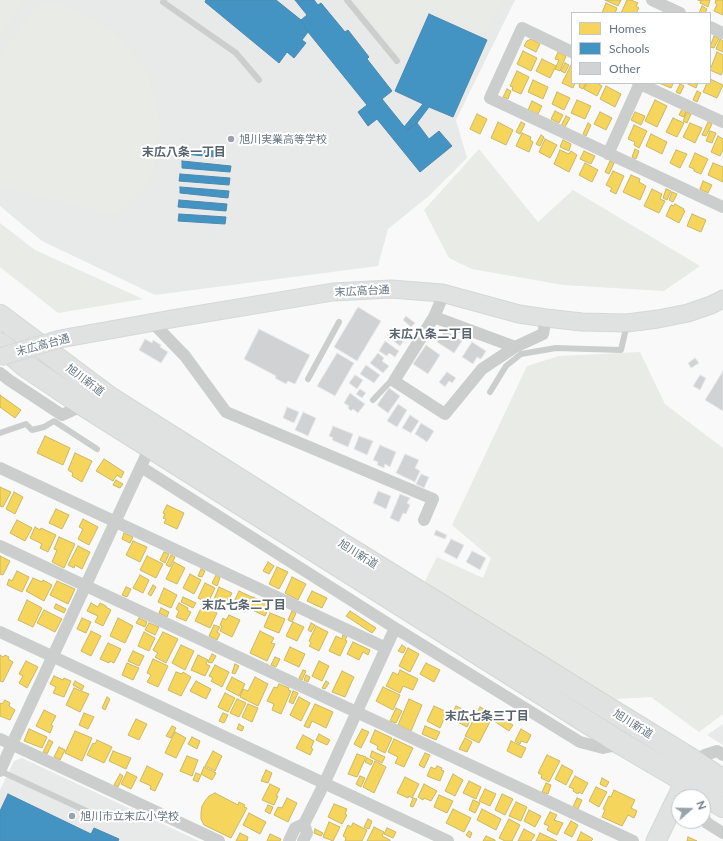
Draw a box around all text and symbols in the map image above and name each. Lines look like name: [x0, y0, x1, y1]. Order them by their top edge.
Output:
legend: [571, 12, 711, 84]
text: Homes: [609, 21, 646, 36]
text: Schools: [609, 41, 650, 56]
text: Other: [609, 61, 640, 76]
place label: 旭川実業高等学校: [239, 132, 327, 146]
marker: 旭川実業高等学校: [226, 134, 236, 144]
district label: 末広八条一丁目: [142, 145, 226, 159]
street label: 末広高台通: [334, 283, 390, 299]
district label: 末広八条二丁目: [389, 327, 473, 341]
street label: 末広高台通: [15, 332, 71, 358]
street label: 旭川新道: [63, 361, 107, 399]
street label: 旭川新道: [336, 537, 380, 571]
district label: 末広七条二丁目: [202, 598, 286, 612]
street label: 旭川新道: [611, 707, 655, 741]
district label: 末広七条三丁目: [445, 709, 529, 723]
north arrow: [671, 789, 711, 829]
text: N: [694, 799, 709, 811]
place label: 旭川市立末広小学校: [80, 809, 179, 823]
marker: 旭川市立末広小学校: [67, 811, 77, 821]

